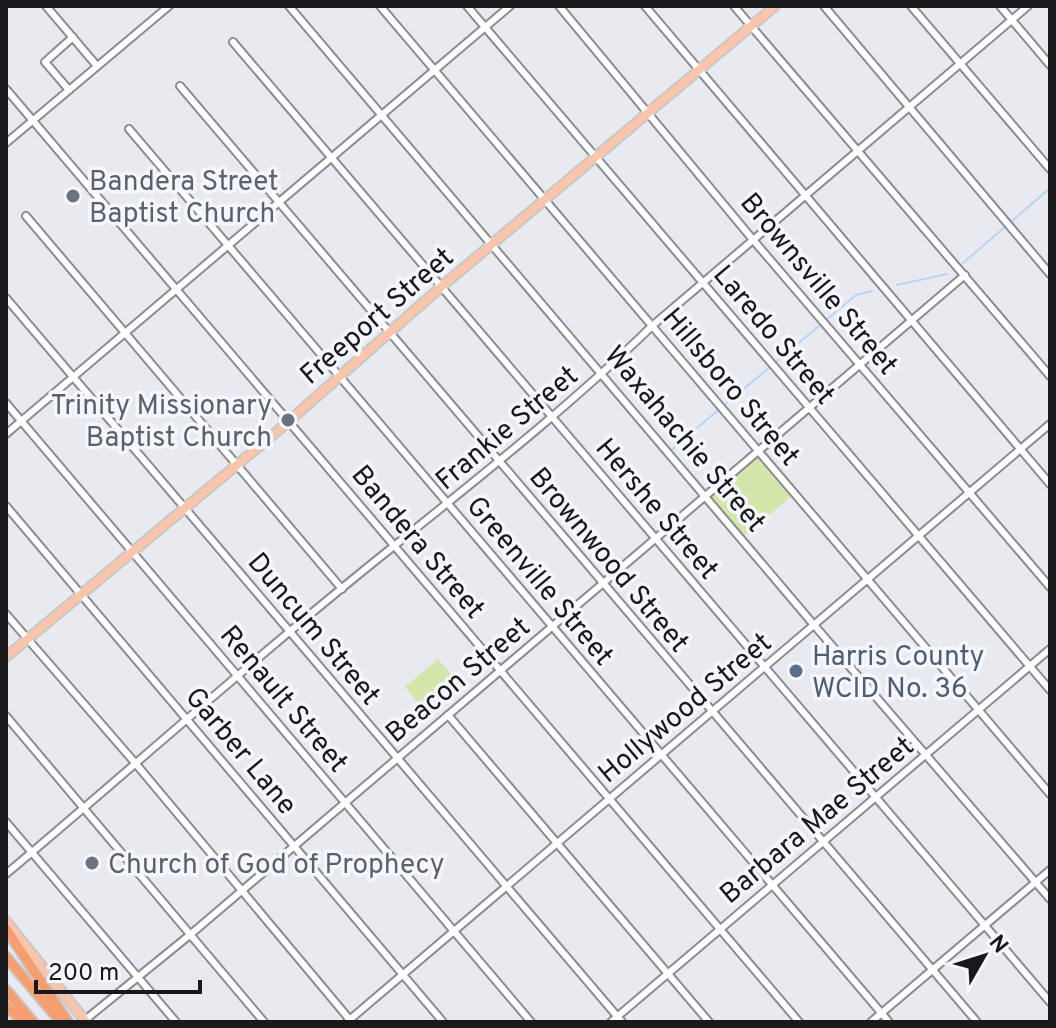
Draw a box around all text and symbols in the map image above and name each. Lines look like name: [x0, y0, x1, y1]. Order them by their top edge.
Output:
place label: Bandera Street Baptist Church: [89, 165, 279, 233]
street label: Brownsville Street: [731, 186, 905, 384]
marker: Bandera Street Baptist Church: [64, 187, 82, 205]
street label: Freeport Street: [294, 241, 462, 394]
street label: Laredo Street: [704, 259, 842, 413]
street label: Hillsboro Street: [653, 301, 806, 474]
street label: Waxahachie Street: [595, 339, 772, 541]
street label: Frankie Street: [429, 359, 587, 500]
place label: Trinity Missionary Baptist Church: [50, 389, 272, 457]
marker: Trinity Missionary Baptist Church: [279, 411, 297, 429]
street label: Hershe Street: [586, 432, 725, 588]
street label: Bandera Street: [342, 459, 491, 627]
street label: Brownwood Street: [520, 461, 696, 661]
street label: Greenville Street: [457, 490, 620, 674]
street label: Duncum Street: [238, 546, 387, 714]
street label: Beacon Street: [379, 610, 539, 752]
street label: Renault Street: [211, 619, 355, 781]
street label: Hollywood Street: [592, 626, 780, 793]
place label: Harris County WCID No. 36: [812, 640, 984, 708]
marker: Harris County WCID No. 36: [787, 662, 805, 680]
street label: Garber Lane: [176, 681, 304, 823]
street label: Barbara Mae Street: [713, 729, 923, 913]
place label: Church of God of Prophecy: [108, 848, 445, 884]
marker: Church of God of Prophecy: [83, 854, 101, 872]
north arrow: [944, 916, 1024, 996]
text: N: [982, 930, 1013, 960]
scale bar: [36, 944, 200, 994]
text: 200 m: [48, 959, 119, 989]

